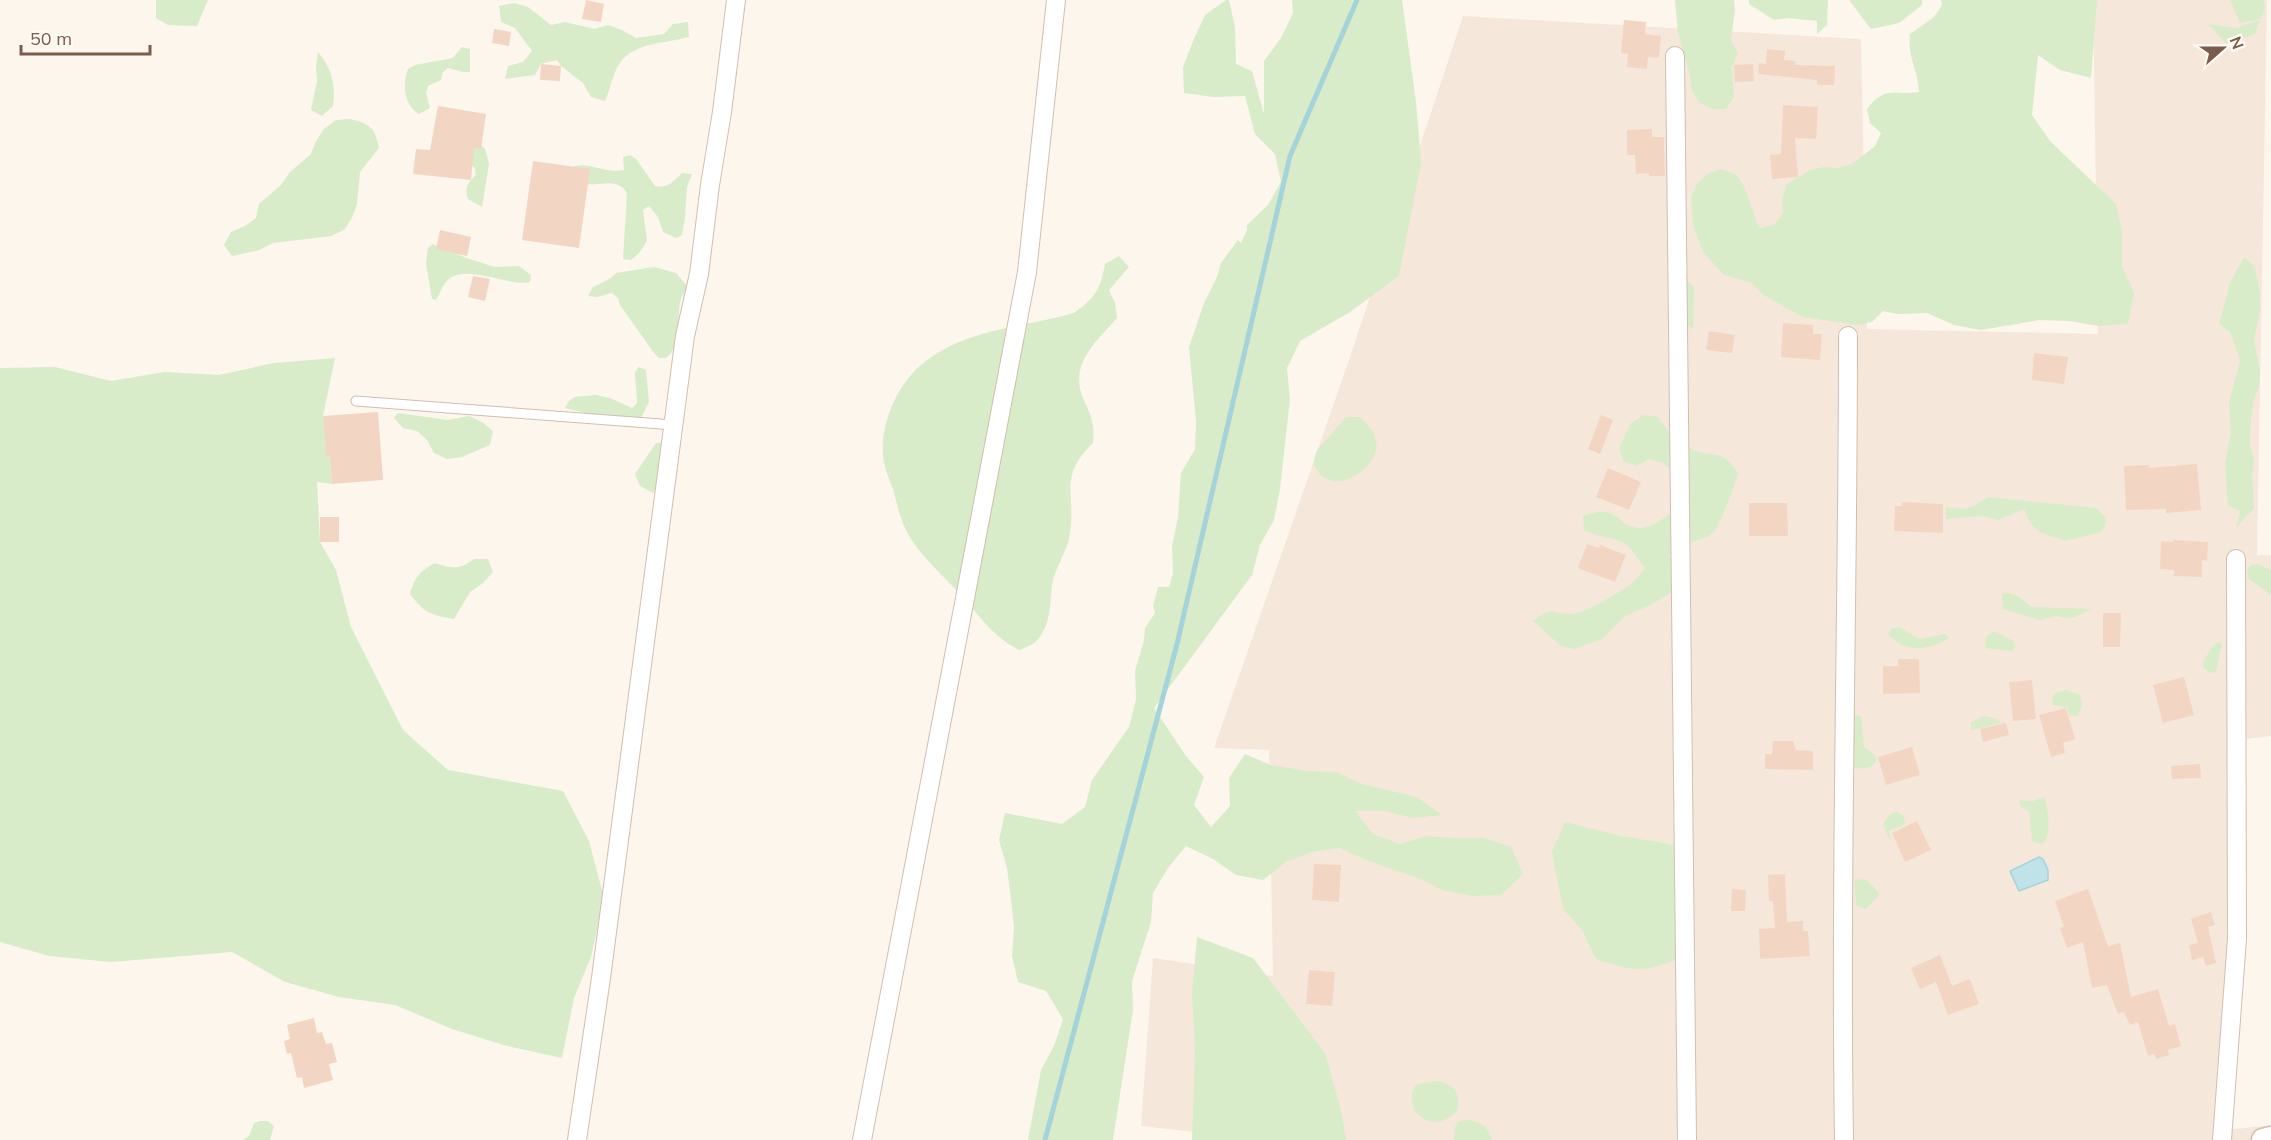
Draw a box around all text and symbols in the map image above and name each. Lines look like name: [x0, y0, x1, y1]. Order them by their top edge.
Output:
scale bar: [21, 18, 150, 56]
north arrow: [2193, 18, 2253, 78]
text: 50 m: [30, 27, 72, 50]
text: N: [2226, 33, 2249, 52]

